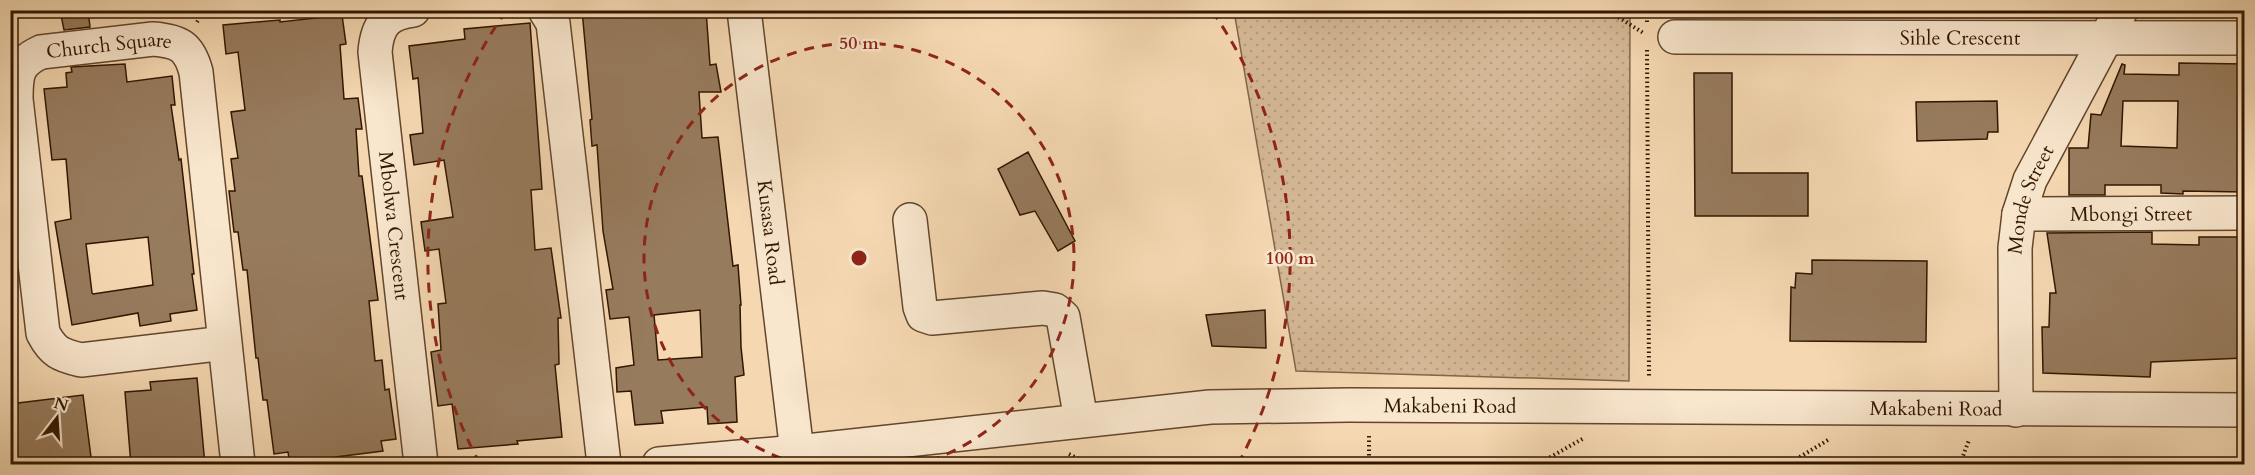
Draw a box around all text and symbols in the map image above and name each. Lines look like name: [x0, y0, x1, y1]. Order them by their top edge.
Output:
street label: Sihle Crescent: [1900, 24, 2021, 51]
street label: Church Square: [45, 25, 175, 65]
text: 50 m: [839, 31, 879, 56]
street label: Monde Street: [2001, 139, 2060, 256]
street label: Mbolwa Crescent: [373, 150, 416, 302]
street label: Kusasa Road: [751, 178, 790, 287]
street label: Mbongi Street: [2070, 200, 2193, 227]
text: 100 m: [1265, 246, 1315, 271]
centre of rings: [849, 248, 869, 268]
north arrow: [27, 388, 87, 448]
text: N: [51, 392, 71, 417]
street label: Makabeni Road: [1383, 392, 1517, 419]
street label: Makabeni Road: [1869, 394, 2003, 422]

